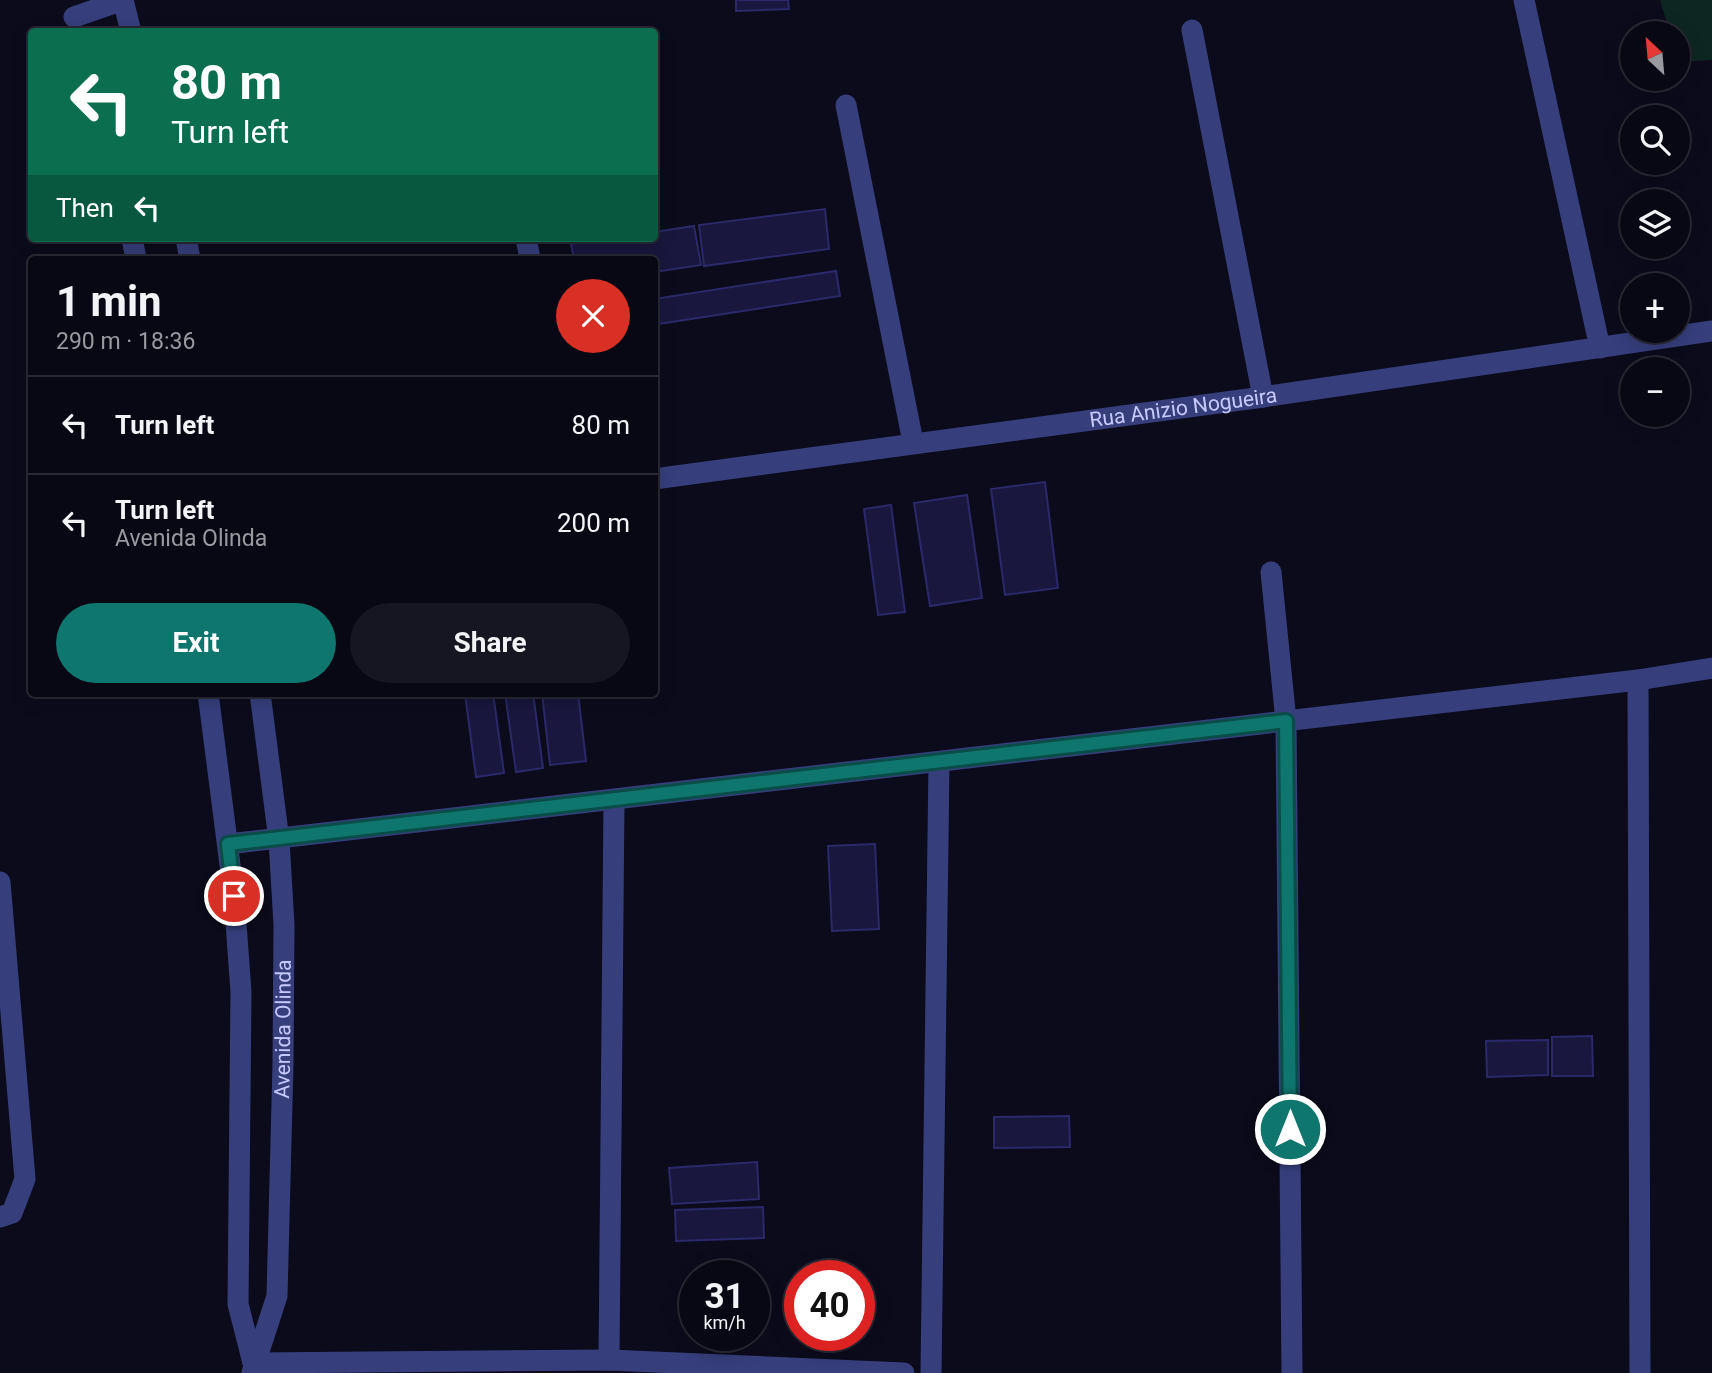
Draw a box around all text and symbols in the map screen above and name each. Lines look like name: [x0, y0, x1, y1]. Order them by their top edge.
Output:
north arrow: [1620, 21, 1690, 91]
map controls: [1620, 21, 1690, 427]
text: 80 m: [171, 54, 282, 111]
icon: left: [56, 56, 147, 147]
button: search: [1620, 105, 1690, 175]
text: Turn left: [171, 113, 289, 151]
icon: left: [128, 189, 166, 227]
button: layers: [1620, 189, 1690, 259]
text: Then: [56, 193, 114, 223]
button: +: [1620, 273, 1690, 343]
text: 1 min: [56, 277, 162, 326]
button: close: [556, 279, 630, 353]
text: 290 m · 18:36: [56, 328, 195, 355]
button: −: [1620, 357, 1690, 427]
street label: Rua Anizio Nogueira: [1088, 383, 1279, 432]
icon: left: [56, 406, 94, 444]
text: Turn left: [115, 410, 214, 440]
text: 80 m: [572, 410, 630, 440]
text: Turn left: [115, 495, 214, 525]
icon: left: [56, 504, 94, 542]
text: 200 m: [557, 508, 630, 538]
text: Avenida Olinda: [115, 525, 267, 552]
button: Exit: [56, 603, 336, 683]
button: Share: [350, 603, 630, 683]
pin: [204, 866, 264, 926]
icon: arrive: [215, 877, 253, 915]
street label: Avenida Olinda: [270, 959, 296, 1099]
position arrow: [1253, 1092, 1327, 1166]
speed limit sign: 40: [784, 1260, 875, 1351]
text: 31: [704, 1276, 745, 1317]
text: km/h: [703, 1312, 746, 1333]

